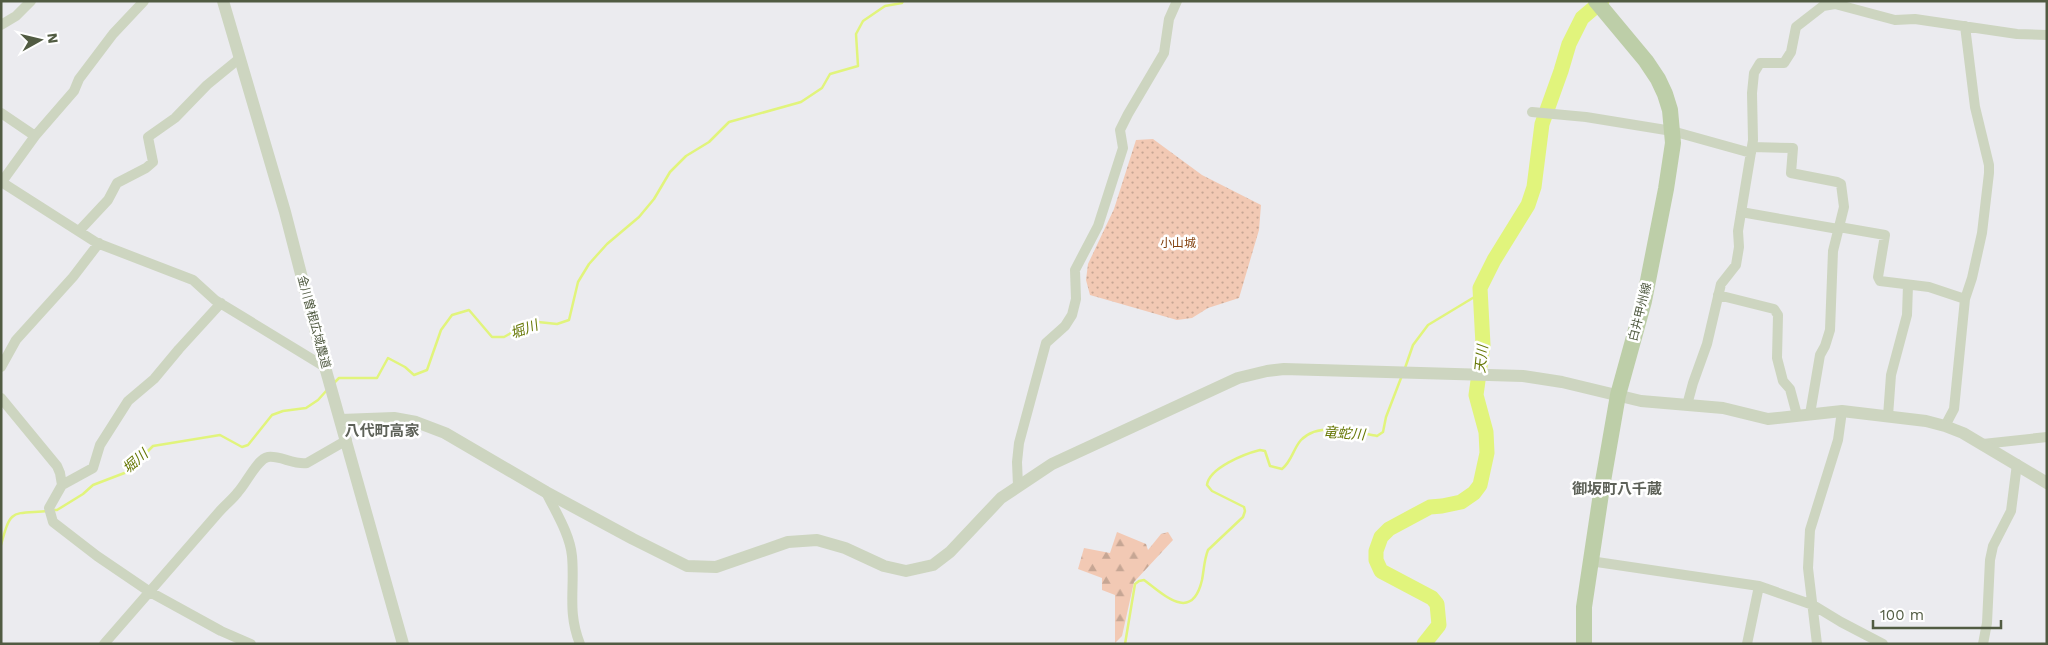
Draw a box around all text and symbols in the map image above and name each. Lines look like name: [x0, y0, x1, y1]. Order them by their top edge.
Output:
north arrow: [15, 15, 65, 65]
text: N: [44, 32, 62, 44]
park label: 小山城: [1160, 236, 1196, 250]
street label: 金川曽根広域農道: [295, 274, 333, 370]
street label: 白井甲州線: [1626, 281, 1654, 343]
water label: 堀川: [508, 316, 542, 341]
water label: 天川: [1472, 342, 1491, 374]
district label: 八代町高家: [344, 422, 420, 440]
water label: 竜蛇川: [1322, 424, 1368, 443]
water label: 堀川: [119, 444, 152, 476]
district label: 御坂町八千蔵: [1572, 480, 1662, 498]
scale bar: [1873, 598, 2000, 630]
text: 100 m: [1880, 606, 1924, 624]

